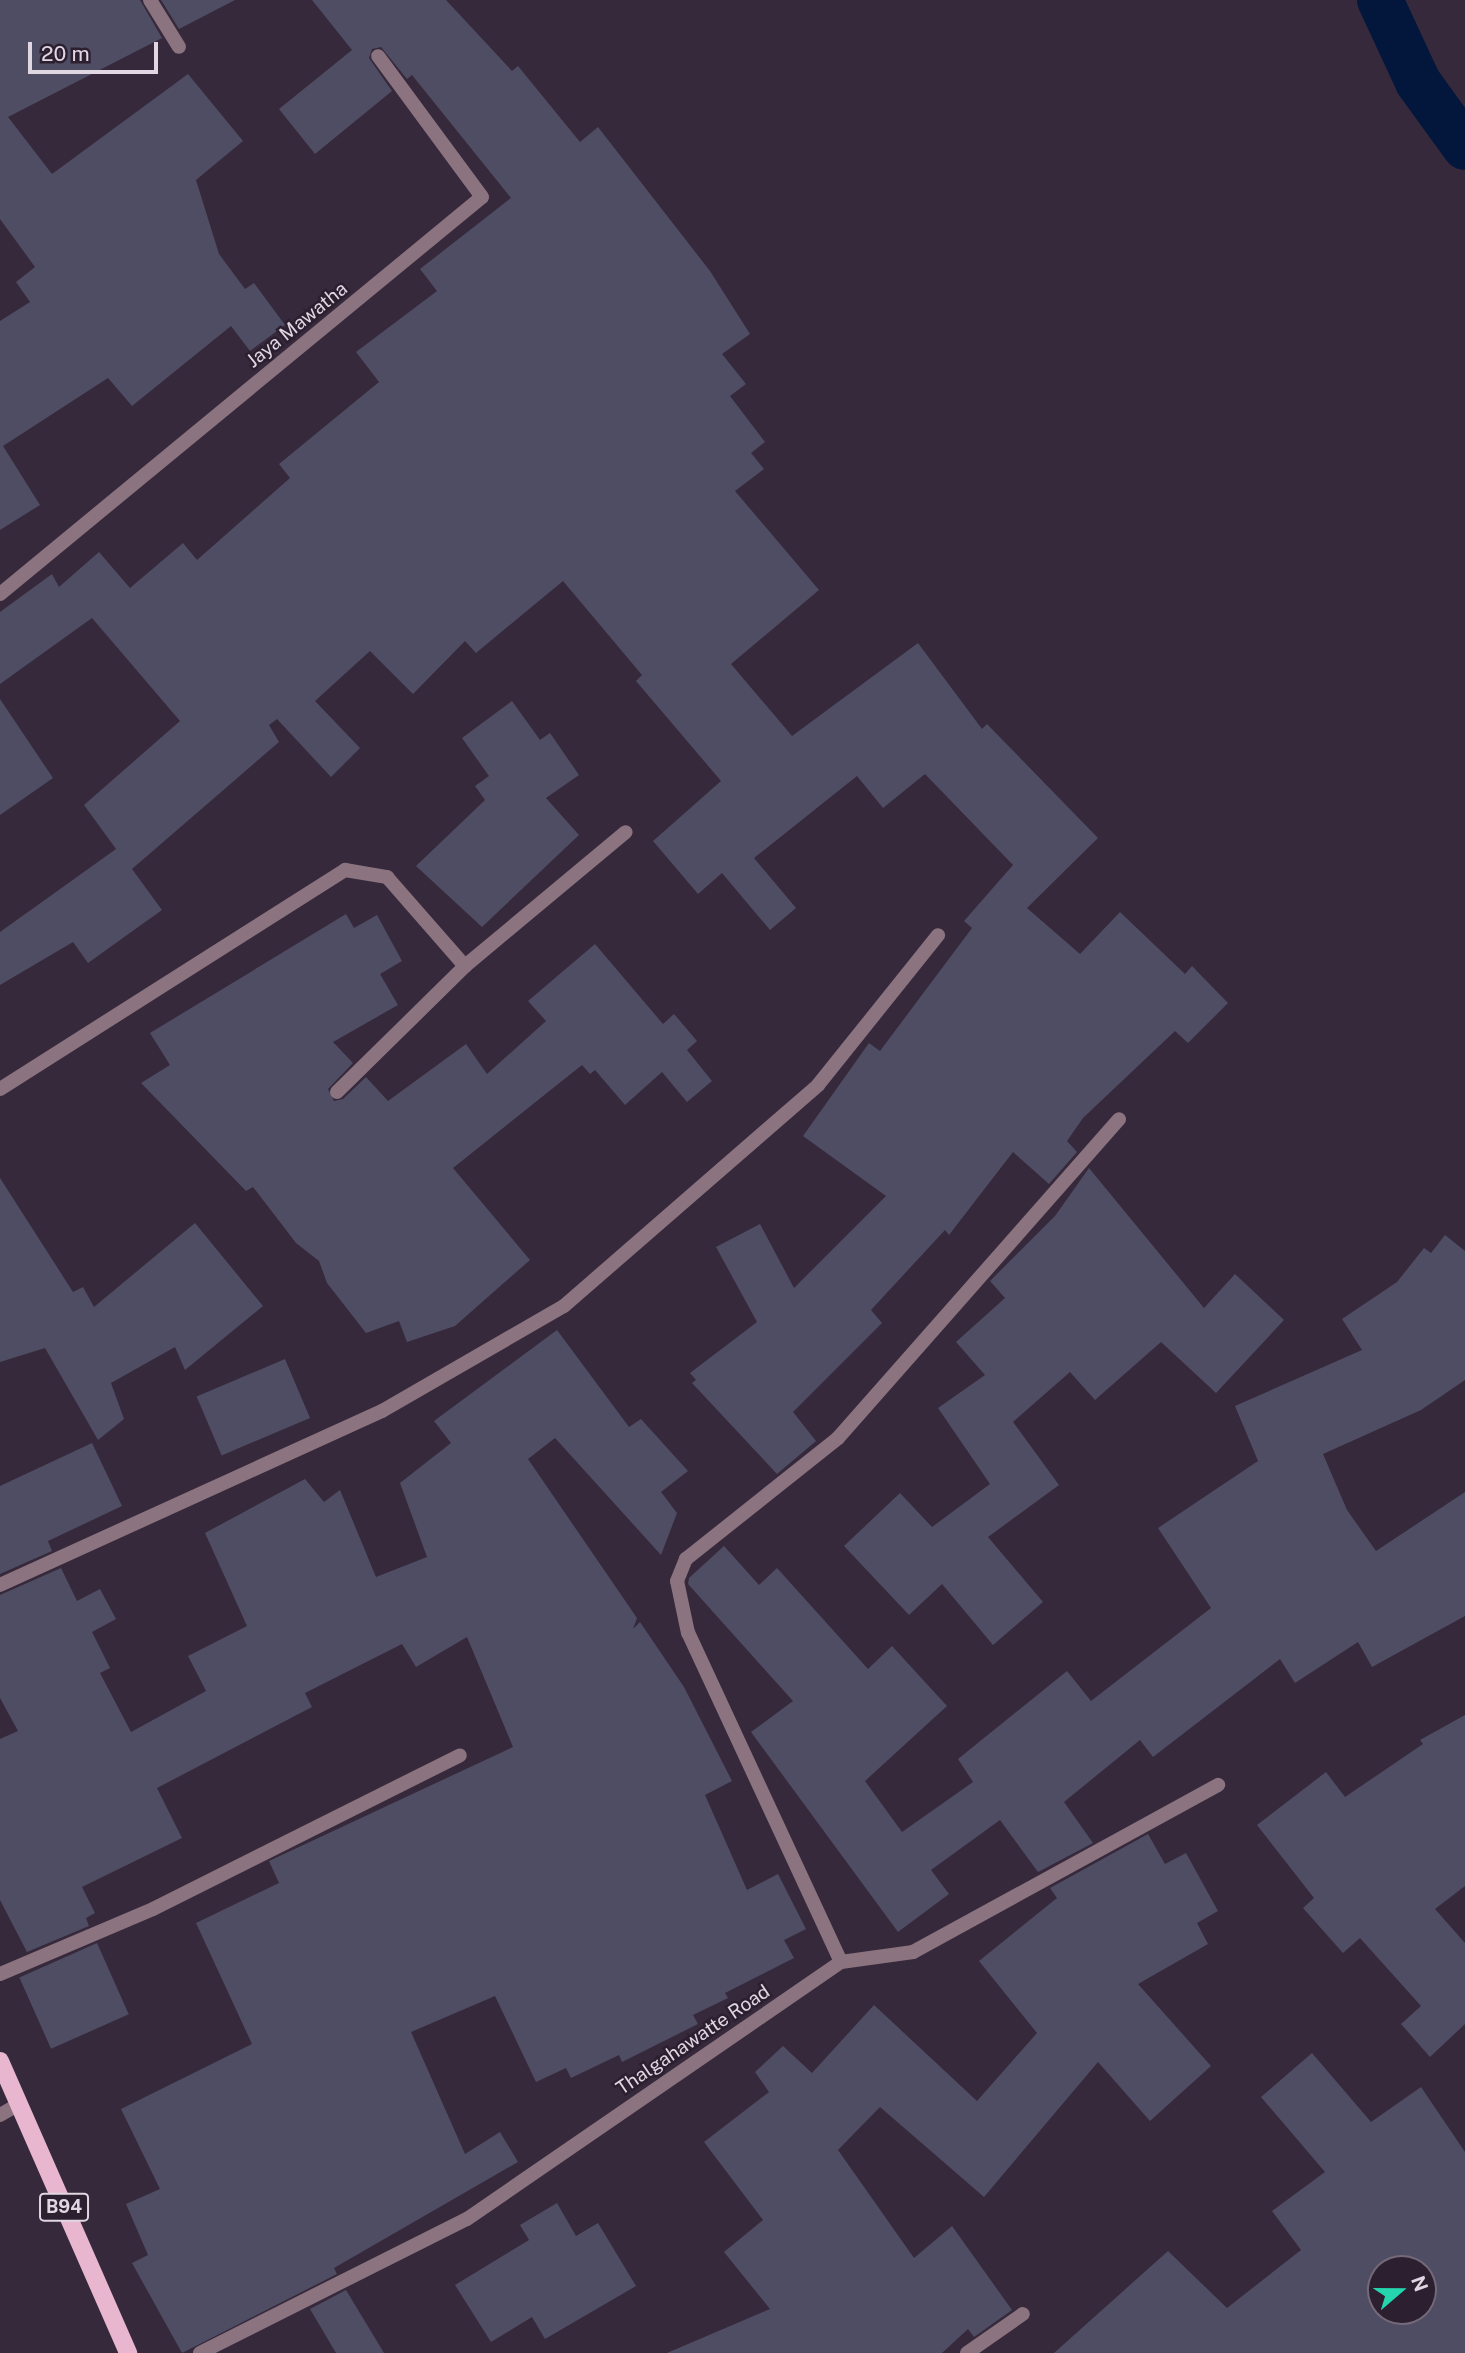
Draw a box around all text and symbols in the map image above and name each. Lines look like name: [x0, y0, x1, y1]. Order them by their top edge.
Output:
scale bar: [32, 28, 161, 72]
text: 20 m: [41, 41, 90, 66]
street label: Jaya Mawatha: [242, 277, 352, 373]
street label: Thalgahawatte Road: [612, 1980, 774, 2100]
road number: B94: [38, 2192, 90, 2222]
north arrow: [1367, 2255, 1437, 2325]
text: N: [1407, 2273, 1433, 2294]

